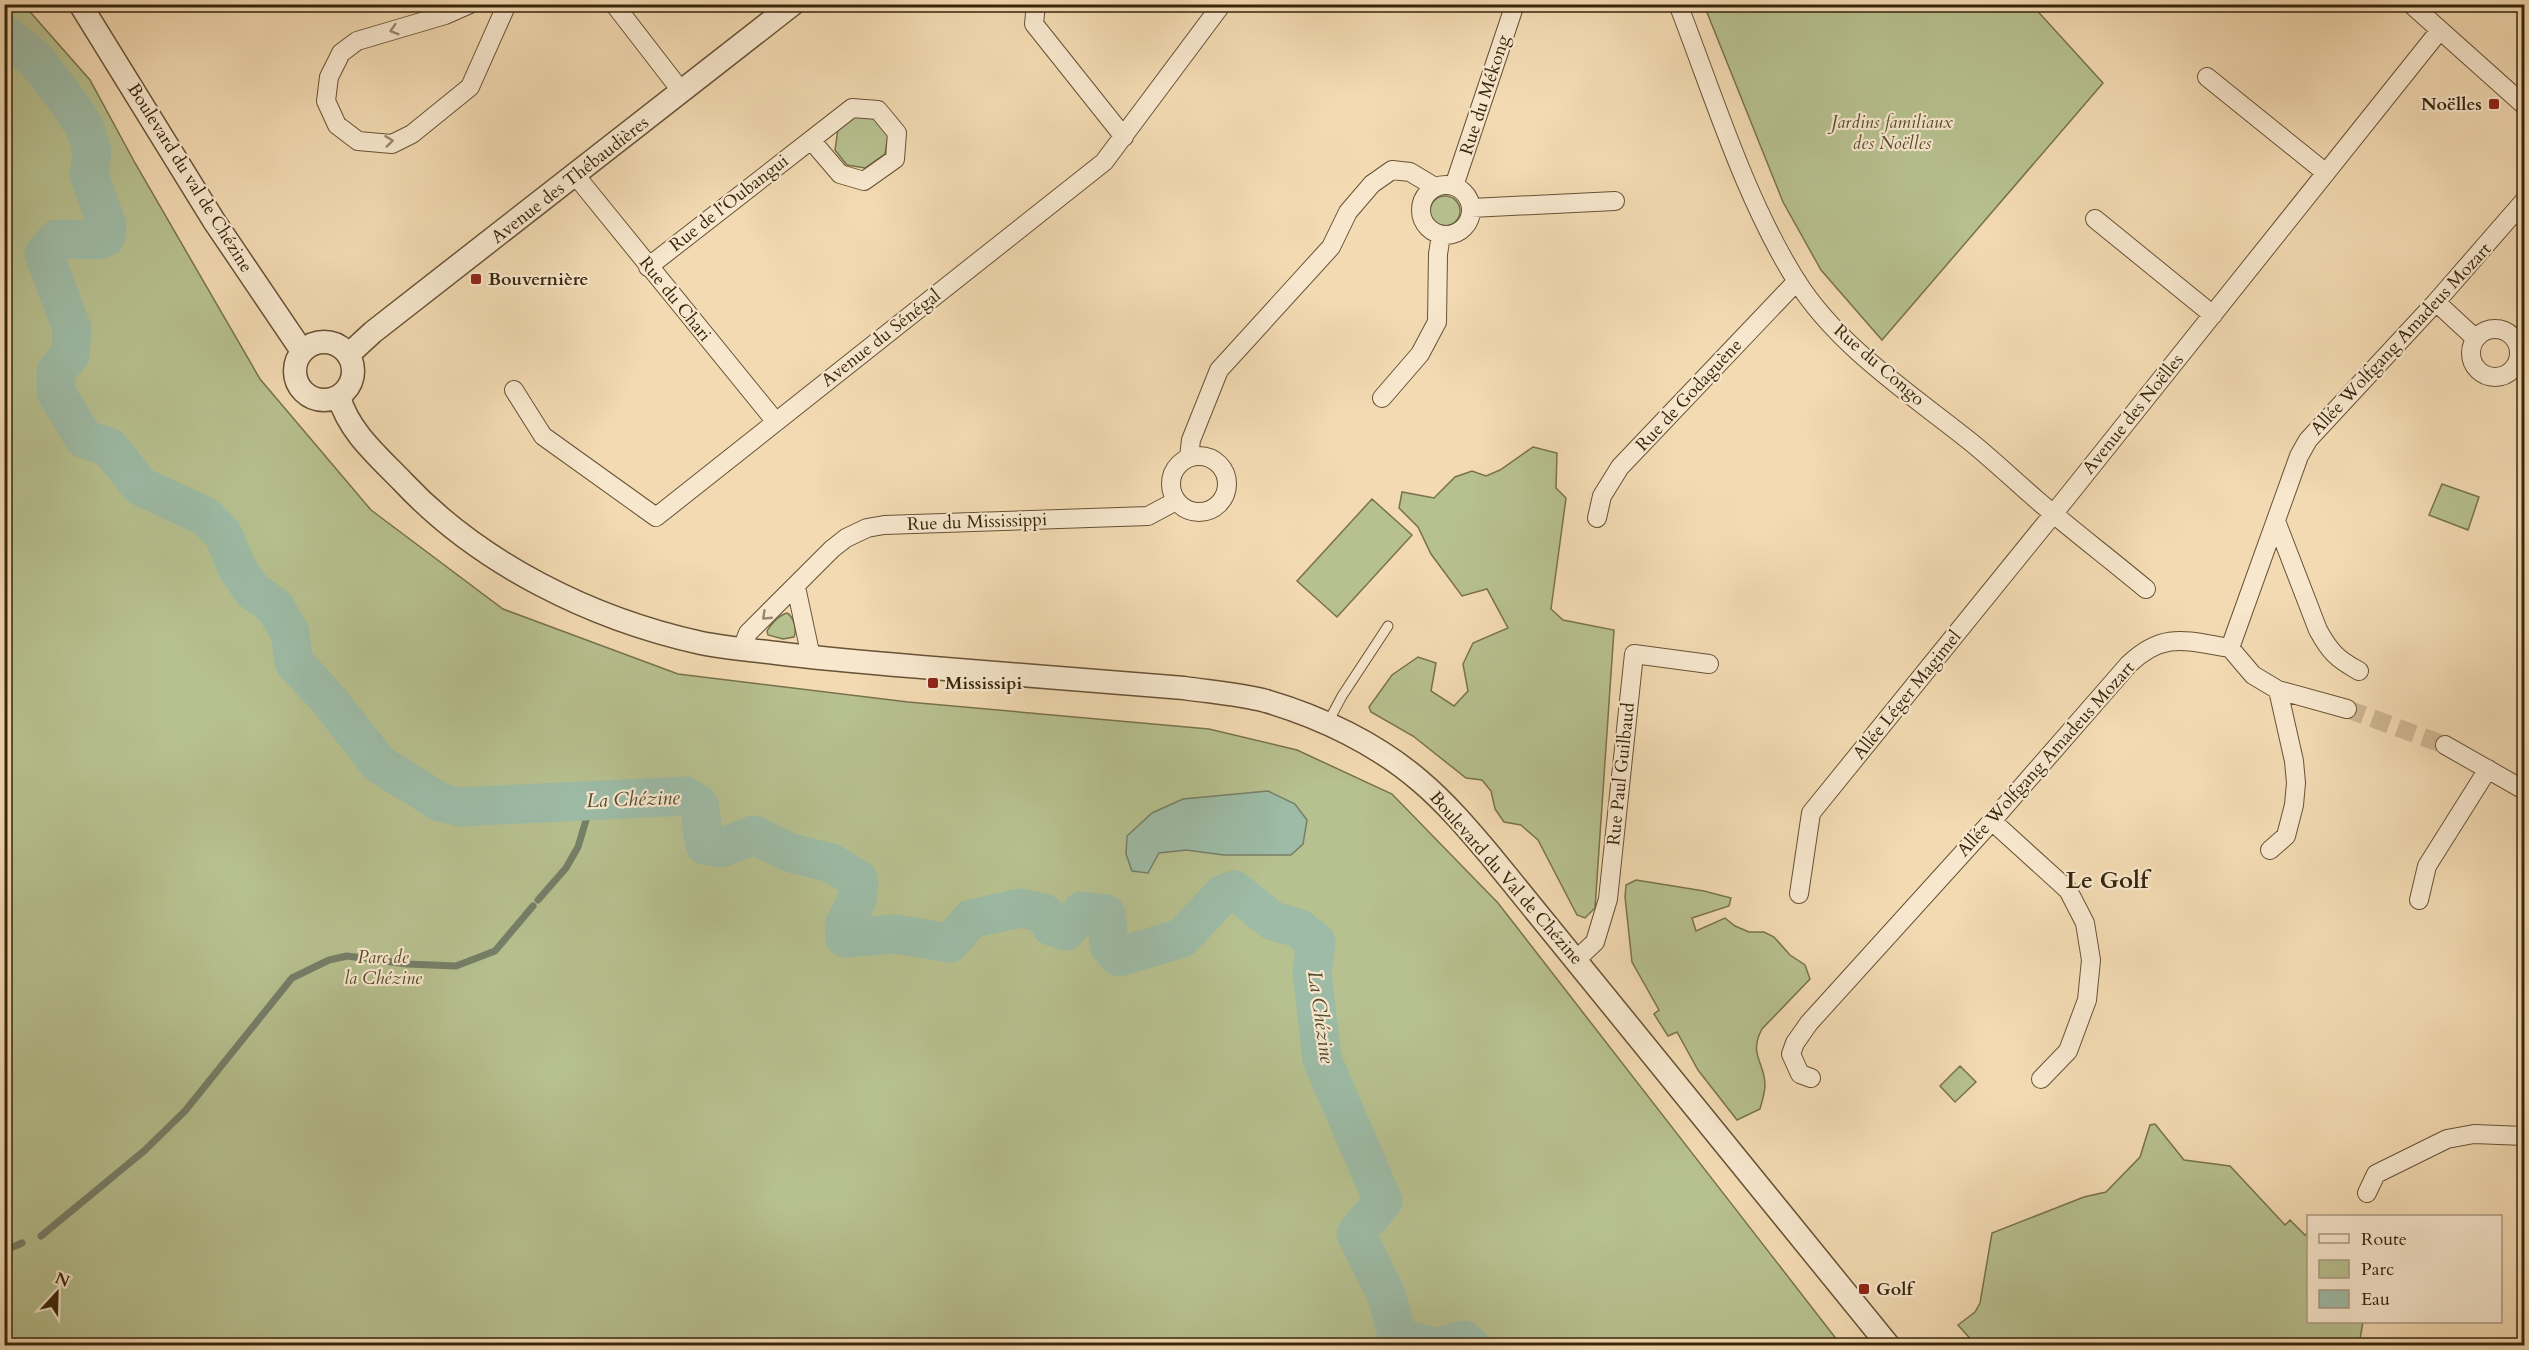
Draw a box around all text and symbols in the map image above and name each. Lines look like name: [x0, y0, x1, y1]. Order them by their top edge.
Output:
one-way arrow: [389, 23, 400, 35]
street label: Rue du Mékong: [1454, 31, 1516, 158]
street label: Boulevard du val de Chézine: [121, 79, 259, 277]
place label: Noëlles: [2421, 92, 2482, 117]
marker: Noëlles: [2487, 97, 2501, 111]
street label: Avenue des Thébaudières: [486, 110, 654, 250]
park label: Jardins familiaux des Noëlles: [1827, 110, 1953, 156]
one-way arrow: [384, 136, 394, 148]
street label: Rue de l'Oubangui: [664, 149, 794, 257]
street label: Allée Wolfgang Amadeus Mozart: [2305, 237, 2497, 441]
street label: Rue du Chari: [633, 251, 717, 347]
place label: Bouvernière: [488, 267, 589, 292]
marker: Bouvernière: [469, 272, 483, 286]
street label: Avenue du Sénégal: [816, 283, 946, 393]
street label: Rue du Congo: [1828, 318, 1930, 412]
street label: Rue de Godaguène: [1630, 333, 1748, 457]
street label: Avenue des Noëlles: [2077, 348, 2189, 480]
street label: Rue du Mississippi: [907, 507, 1047, 537]
one-way arrow: [762, 609, 773, 620]
street label: Allée Léger Magimel: [1847, 625, 1967, 765]
street label: Allée Wolfgang Amadeus Mozart: [1951, 656, 2141, 862]
place label: Mississipi: [945, 671, 1023, 696]
marker: Mississipi: [926, 676, 940, 690]
street label: Rue Paul Guilbaud: [1601, 701, 1641, 847]
water label: La Chézine: [586, 784, 680, 814]
street label: Boulevard du Val de Chézine: [1423, 786, 1589, 970]
district label: Le Golf: [2066, 864, 2152, 897]
park label: Parc de la Chézine: [344, 945, 423, 991]
water label: La Chézine: [1301, 969, 1341, 1065]
legend: [2307, 1215, 2502, 1323]
text: Route: [2361, 1227, 2407, 1252]
text: Parc: [2361, 1257, 2394, 1282]
north arrow: [27, 1263, 87, 1323]
text: N: [52, 1267, 73, 1293]
place label: Golf: [1876, 1277, 1915, 1302]
marker: Golf: [1857, 1282, 1871, 1296]
text: Eau: [2361, 1287, 2390, 1312]

